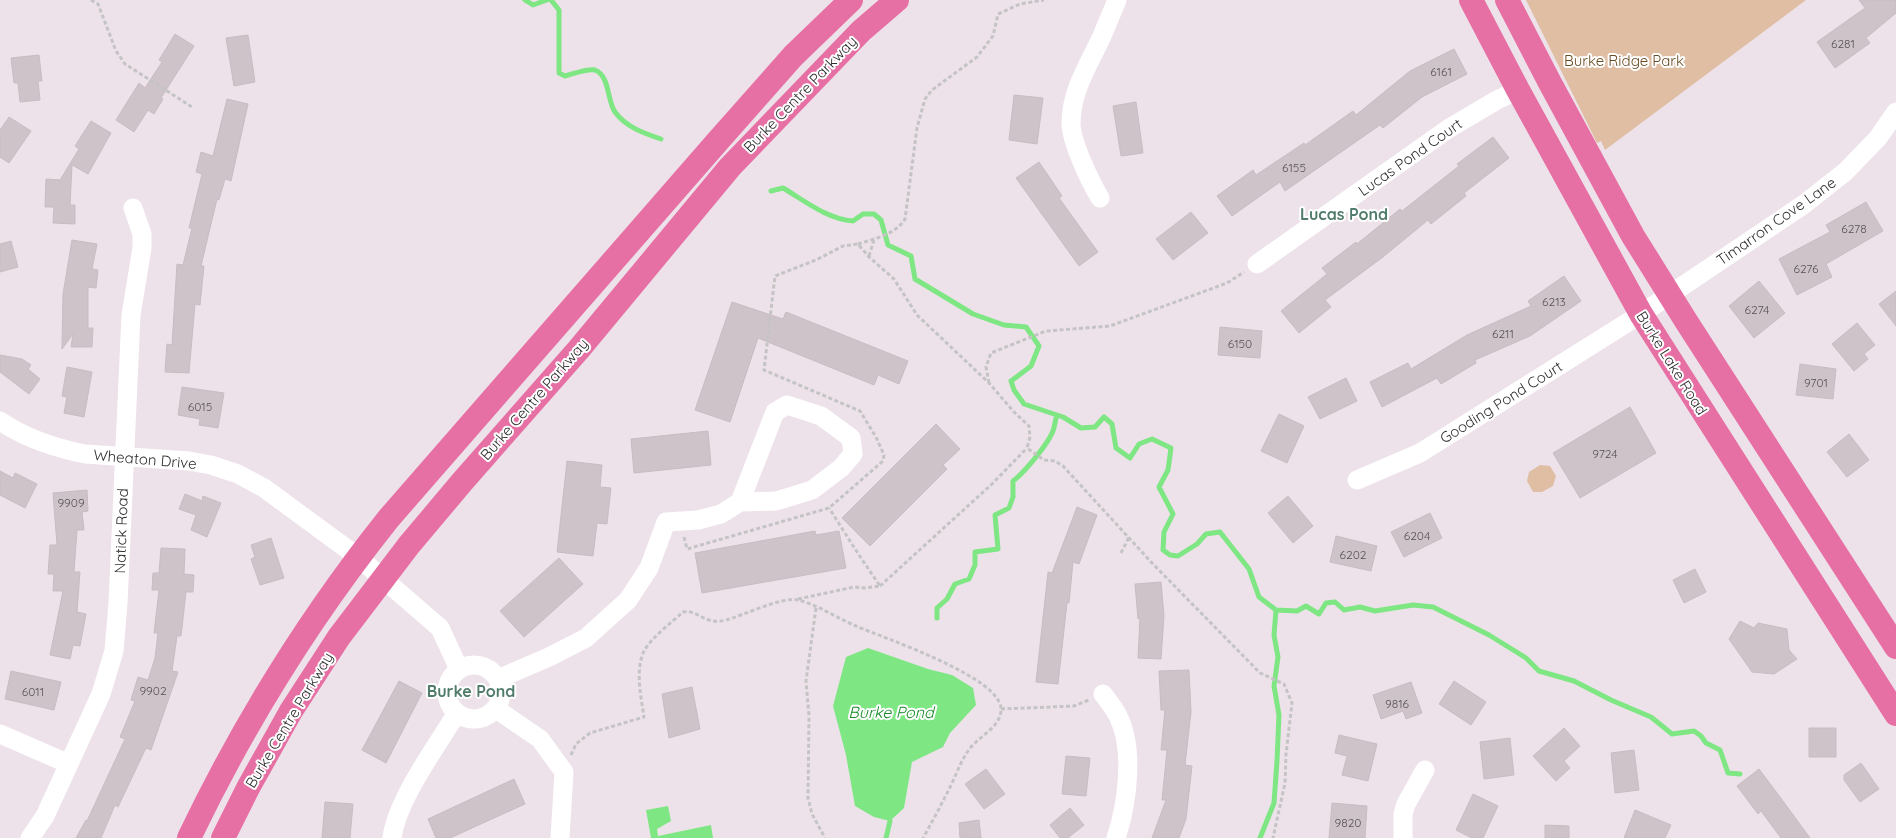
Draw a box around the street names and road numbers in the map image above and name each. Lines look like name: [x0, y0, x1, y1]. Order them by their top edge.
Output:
street label: Burke Centre Parkway: [739, 32, 861, 156]
street label: Lucas Pond Court: [1354, 114, 1466, 200]
street label: Timarron Cove Lane: [1713, 173, 1839, 269]
street label: Burke Lake Road: [1632, 308, 1712, 418]
street label: Burke Centre Parkway: [476, 334, 592, 464]
street label: Gooding Pond Court: [1436, 357, 1566, 447]
street label: Wheaton Drive: [93, 445, 197, 473]
street label: Natick Road: [110, 488, 132, 574]
street label: Burke Centre Parkway: [241, 649, 337, 791]

